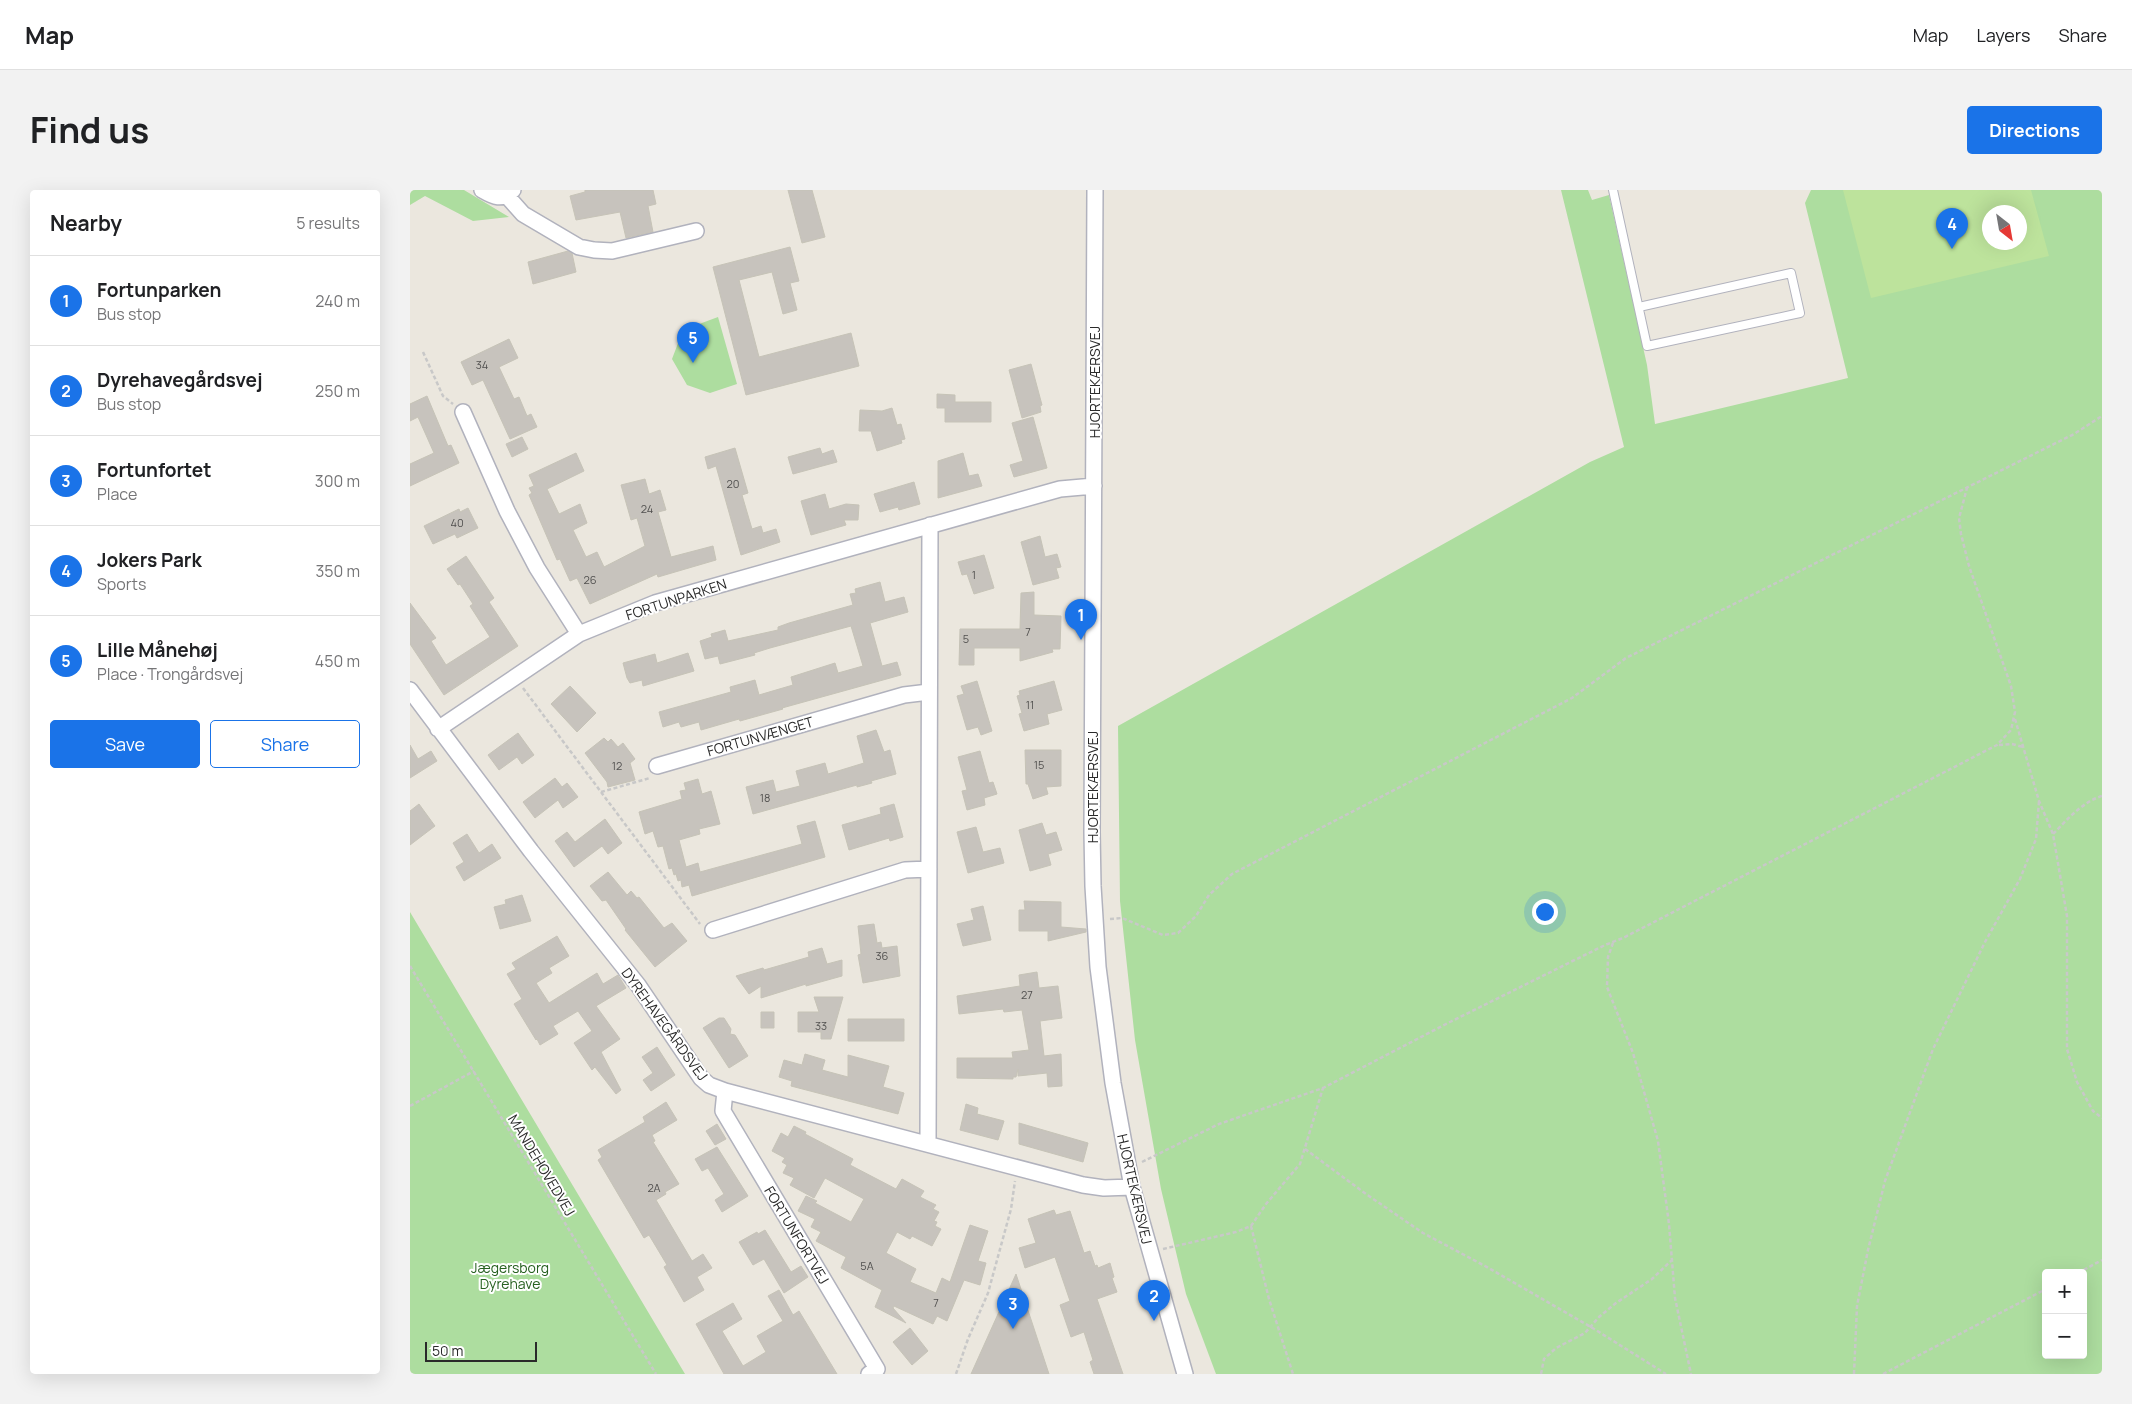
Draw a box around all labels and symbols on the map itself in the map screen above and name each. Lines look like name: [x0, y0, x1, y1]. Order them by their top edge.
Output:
north arrow: [1982, 205, 2027, 250]
pin: 4: [1936, 208, 1968, 249]
pin: 5: [677, 322, 709, 363]
street label: HJORTEKÆRSVEJ: [1085, 326, 1104, 438]
house number: 34: [476, 357, 488, 372]
house number: 20: [727, 476, 739, 491]
house number: 24: [641, 501, 653, 516]
house number: 40: [450, 515, 464, 530]
house number: 1: [972, 567, 976, 582]
house number: 26: [583, 572, 597, 587]
street label: FORTUNPARKEN: [623, 574, 729, 624]
pin: 1: [1065, 599, 1097, 640]
house number: 7: [1025, 624, 1031, 639]
house number: 5: [963, 631, 969, 646]
house number: 11: [1026, 697, 1034, 712]
street label: FORTUNVÆNGET: [705, 712, 816, 760]
street label: HJORTEKÆRSVEJ: [1083, 731, 1102, 843]
house number: 15: [1034, 757, 1044, 772]
house number: 12: [612, 758, 622, 773]
house number: 18: [760, 790, 770, 805]
your location: [1532, 899, 1558, 925]
house number: 36: [876, 948, 889, 963]
street label: DYREHAVEGÅRDSVEJ: [618, 964, 712, 1084]
house number: 27: [1021, 987, 1033, 1002]
house number: 33: [815, 1018, 827, 1033]
street label: MANDEHOVEDVEJ: [504, 1111, 580, 1219]
street label: HJORTEKÆRSVEJ: [1113, 1132, 1157, 1246]
house number: 2A: [647, 1180, 661, 1195]
street label: FORTUNFORTVEJ: [760, 1183, 834, 1287]
park label: Jægersborg Dyrehave: [471, 1258, 549, 1293]
house number: 5A: [860, 1258, 874, 1273]
pin: 2: [1138, 1280, 1170, 1321]
pin: 3: [997, 1288, 1029, 1329]
house number: 7: [933, 1295, 939, 1310]
scale bar: [425, 1339, 538, 1362]

